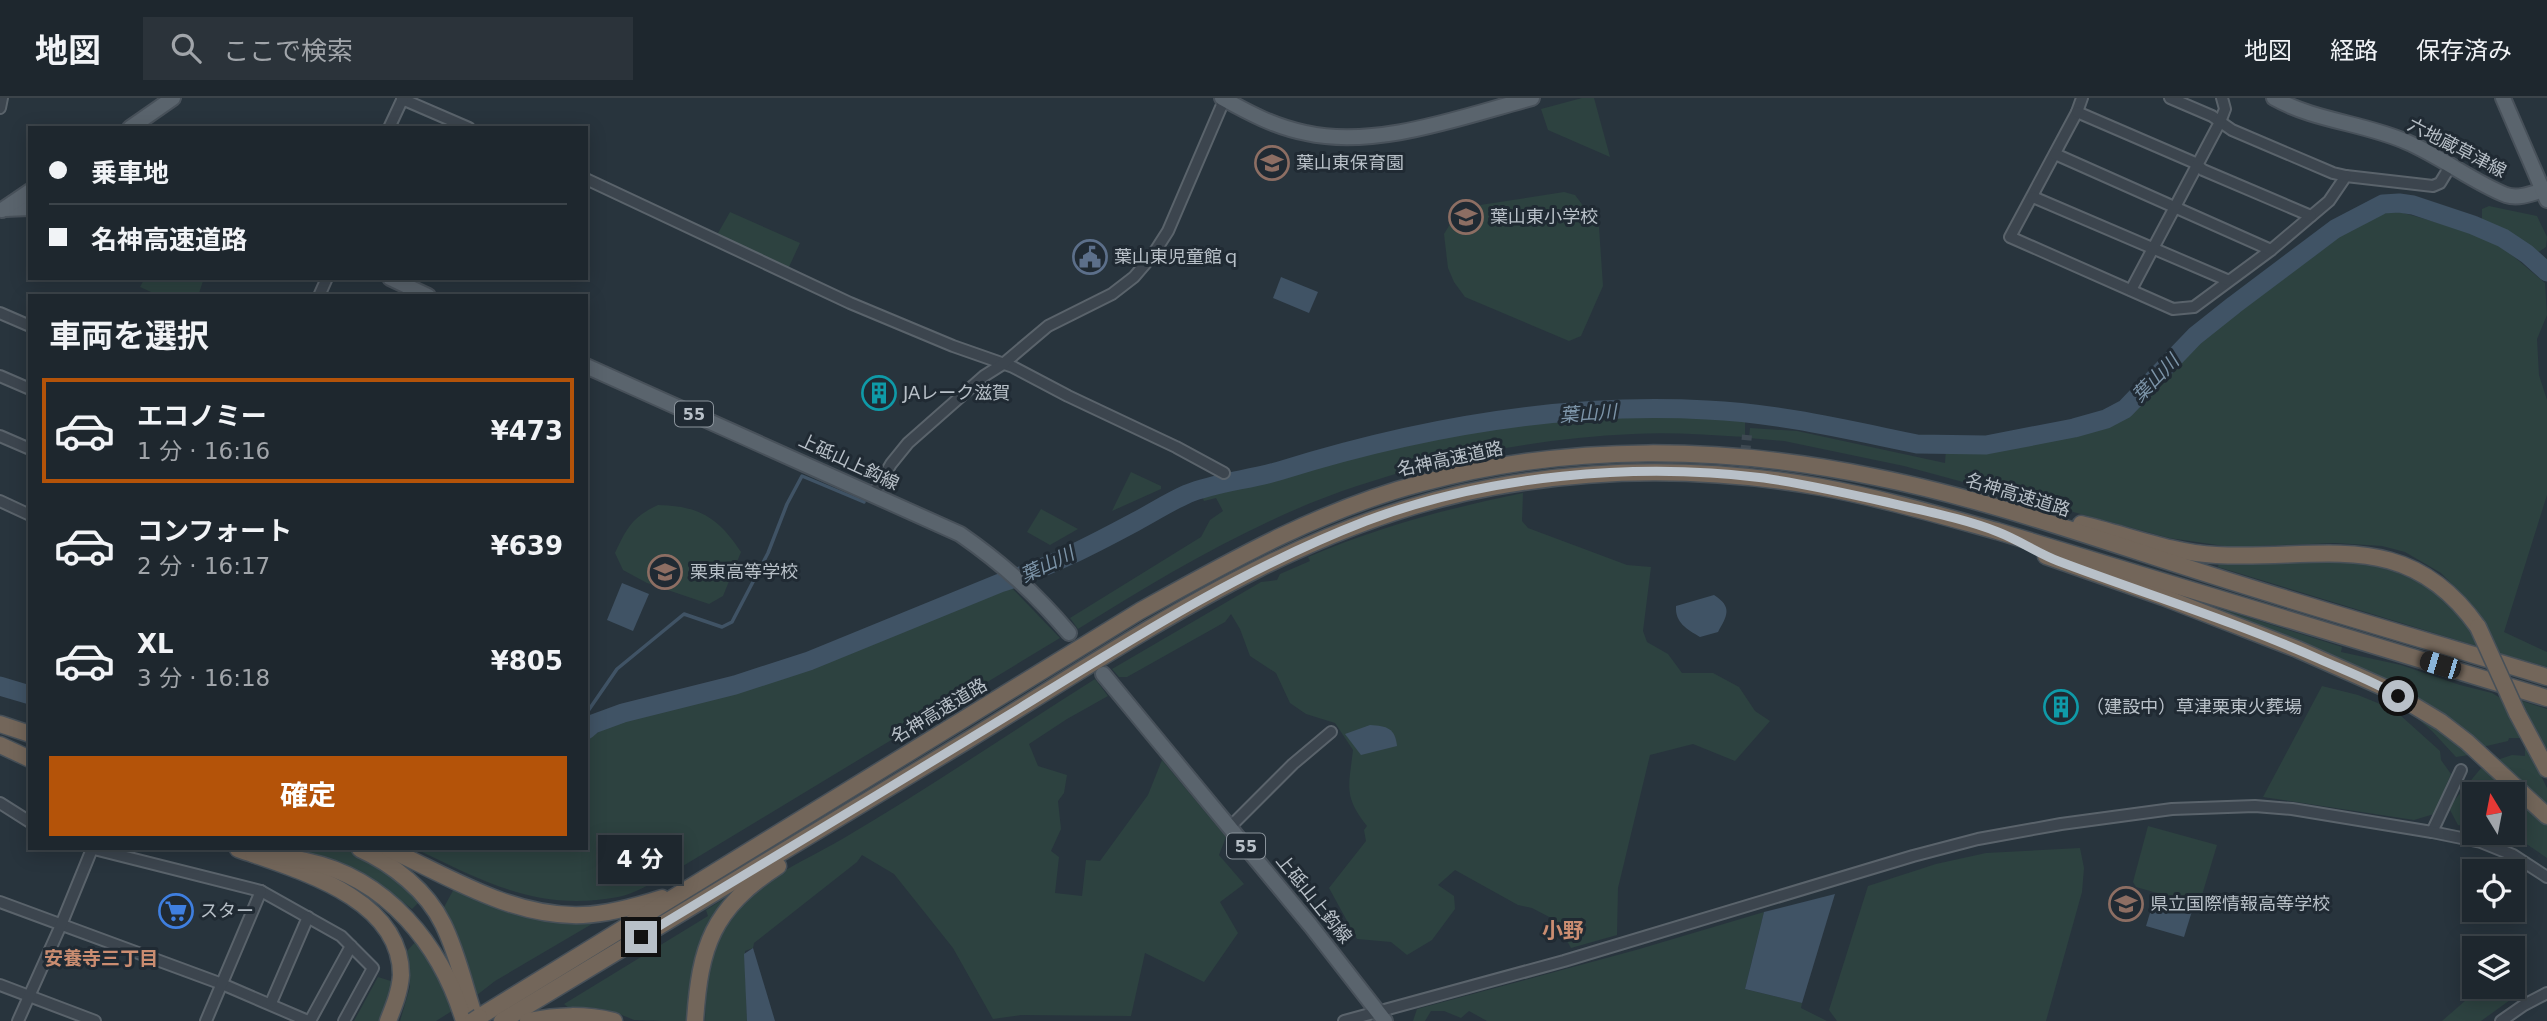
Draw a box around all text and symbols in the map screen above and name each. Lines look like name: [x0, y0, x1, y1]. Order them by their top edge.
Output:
search box: [143, 17, 633, 80]
icon: search: [167, 29, 205, 67]
text: 地図: [35, 31, 101, 70]
text: ここで検索: [223, 36, 353, 66]
text: 地図: [2244, 37, 2292, 65]
text: 経路: [2330, 37, 2378, 65]
text: 保存済み: [2416, 37, 2512, 65]
street label: 六地蔵草津線: [2404, 114, 2510, 181]
school or university icon: 葉山東保育園: [1253, 144, 1291, 182]
place label: 葉山東保育園: [1296, 152, 1404, 173]
text: 乗車地: [91, 158, 169, 188]
school or university icon: 葉山東小学校: [1447, 198, 1485, 236]
place label: 葉山東小学校: [1490, 206, 1598, 227]
text: 名神高速道路: [91, 225, 247, 255]
public building icon: 葉山東児童館ｑ: [1071, 238, 1109, 276]
place label: 葉山東児童館ｑ: [1114, 246, 1240, 268]
text: 車両を選択: [49, 317, 209, 355]
water label: 葉山川: [2127, 348, 2184, 406]
building icon: JAレーク滋賀: [860, 374, 898, 412]
place label: JAレーク滋賀: [902, 382, 1010, 403]
icon: car: [53, 399, 116, 462]
water label: 葉山川: [1559, 400, 1619, 426]
text: エコノミー: [137, 401, 267, 431]
road number: 55: [675, 402, 713, 426]
text: ¥473: [491, 416, 563, 446]
street label: 上砥山上鈎線: [796, 429, 903, 494]
street label: 名神高速道路: [1395, 437, 1505, 480]
text: 1 分 · 16:16: [137, 438, 270, 464]
street label: 名神高速道路: [1963, 469, 2073, 520]
icon: car: [53, 514, 116, 577]
text: コンフォート: [137, 516, 292, 546]
text: ¥639: [491, 531, 563, 561]
water label: 葉山川: [1017, 541, 1079, 586]
text: 2 分 · 16:17: [137, 553, 270, 579]
school or university icon: 栗東高等学校: [646, 553, 684, 591]
place label: 栗東高等学校: [690, 561, 798, 582]
icon: car: [53, 629, 116, 692]
text: XL: [137, 629, 174, 659]
text: ¥805: [491, 646, 563, 676]
car: [2417, 649, 2464, 681]
text: 3 分 · 16:18: [137, 665, 270, 691]
street label: 名神高速道路: [887, 674, 990, 747]
route start: [2382, 680, 2414, 712]
building icon: （建設中）草津栗東火葬場: [2042, 688, 2080, 726]
place label: （建設中）草津栗東火葬場: [2086, 696, 2302, 717]
button: 確定: [49, 756, 567, 836]
north arrow: [2462, 782, 2525, 845]
map controls: [2462, 782, 2525, 999]
road number: 55: [1227, 834, 1265, 859]
callout: 4 分: [599, 836, 683, 884]
text: 4 分: [616, 846, 664, 872]
street label: 上砥山上鈎線: [1272, 850, 1357, 947]
button: locate: [2462, 859, 2525, 922]
school or university icon: 県立国際情報高等学校: [2107, 885, 2145, 923]
supermarket icon: スター: [157, 892, 195, 930]
place label: 県立国際情報高等学校: [2150, 893, 2330, 914]
place label: スター: [200, 900, 254, 921]
district label: 小野: [1542, 919, 1584, 943]
route end: [625, 921, 657, 953]
button: layers: [2462, 936, 2525, 999]
district label: 安養寺三丁目: [44, 947, 158, 969]

